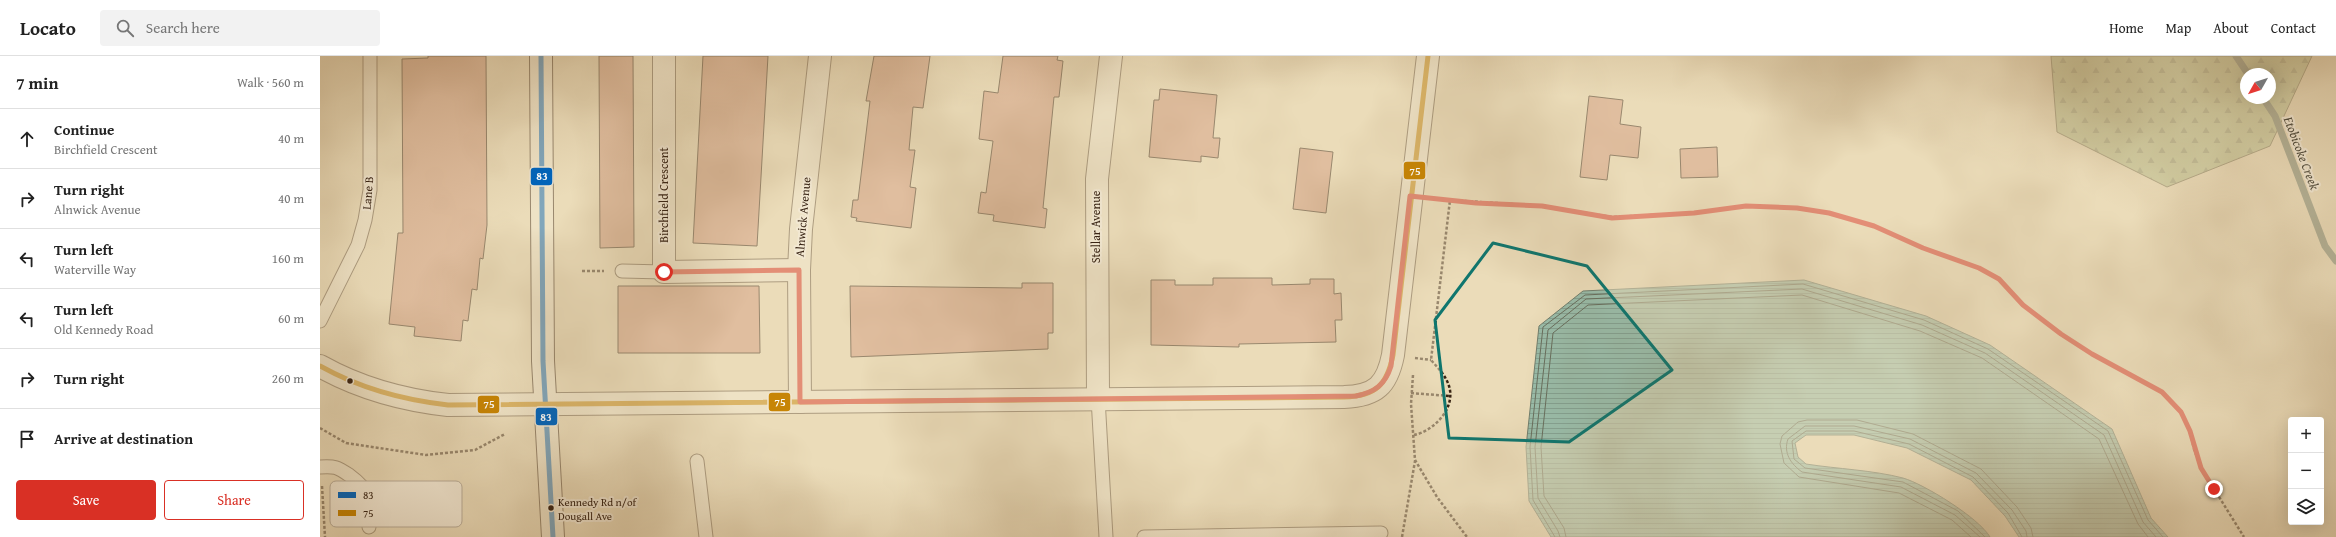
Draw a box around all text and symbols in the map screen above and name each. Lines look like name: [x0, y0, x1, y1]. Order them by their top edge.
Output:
search box: [100, 10, 380, 46]
text: Locato: [20, 14, 76, 42]
icon: search: [114, 17, 136, 39]
text: Search here: [146, 17, 220, 38]
text: Home: [2109, 18, 2144, 38]
text: Map: [2166, 18, 2191, 38]
text: About: [2213, 18, 2249, 38]
text: Contact: [2271, 18, 2316, 38]
north arrow: [2240, 68, 2276, 104]
text: 7 min: [16, 70, 58, 95]
text: Walk · 560 m: [237, 73, 304, 92]
water label: Etobicoke Creek: [2278, 113, 2324, 193]
text: Continue: [54, 119, 115, 140]
icon: ahead: [16, 128, 38, 150]
text: 40 m: [278, 129, 304, 148]
text: Birchfield Crescent: [54, 140, 158, 159]
street label: Birchfield Crescent: [655, 146, 672, 243]
line badge: 75: [1403, 161, 1426, 180]
text: 75: [1409, 163, 1421, 179]
line badge: 83: [530, 167, 553, 186]
text: 83: [536, 168, 548, 184]
street label: Lane B: [358, 175, 377, 210]
street label: Alnwick Avenue: [791, 176, 814, 258]
text: Turn right: [54, 179, 125, 200]
icon: right: [16, 188, 38, 210]
text: 40 m: [278, 189, 304, 208]
street label: Stellar Avenue: [1087, 190, 1104, 263]
text: Alnwick Avenue: [54, 200, 141, 219]
text: Turn left: [54, 239, 113, 260]
icon: left: [16, 248, 38, 270]
text: 160 m: [272, 249, 304, 268]
text: Waterville Way: [54, 260, 136, 279]
route start: [655, 263, 673, 281]
text: Turn left: [54, 299, 113, 320]
icon: left: [16, 308, 38, 330]
text: 60 m: [278, 309, 304, 328]
text: Old Kennedy Road: [54, 320, 153, 339]
icon: right: [16, 368, 38, 390]
text: Turn right: [54, 368, 125, 389]
text: 260 m: [272, 369, 304, 388]
unlabelled marker: [345, 376, 355, 386]
line badge: 75: [768, 392, 791, 412]
text: 75: [774, 394, 786, 410]
line badge: 75: [477, 395, 500, 414]
text: 75: [483, 396, 495, 412]
line badge: 83: [535, 407, 558, 426]
text: 83: [540, 409, 552, 425]
map controls: [2288, 417, 2324, 525]
button: +: [2288, 417, 2324, 453]
icon: arrive: [16, 428, 38, 450]
text: Arrive at destination: [54, 428, 193, 449]
button: −: [2288, 453, 2324, 489]
button: Save: [16, 480, 156, 520]
button: Share: [164, 480, 304, 520]
route end: [2205, 480, 2223, 498]
legend: [330, 481, 462, 527]
text: 83: [363, 487, 374, 503]
button: layers: [2288, 489, 2324, 525]
place label: Kennedy Rd n/of Dougall Ave: [558, 494, 638, 524]
marker: Kennedy Rd n/of Dougall Ave: [546, 503, 556, 513]
text: 75: [363, 505, 374, 521]

